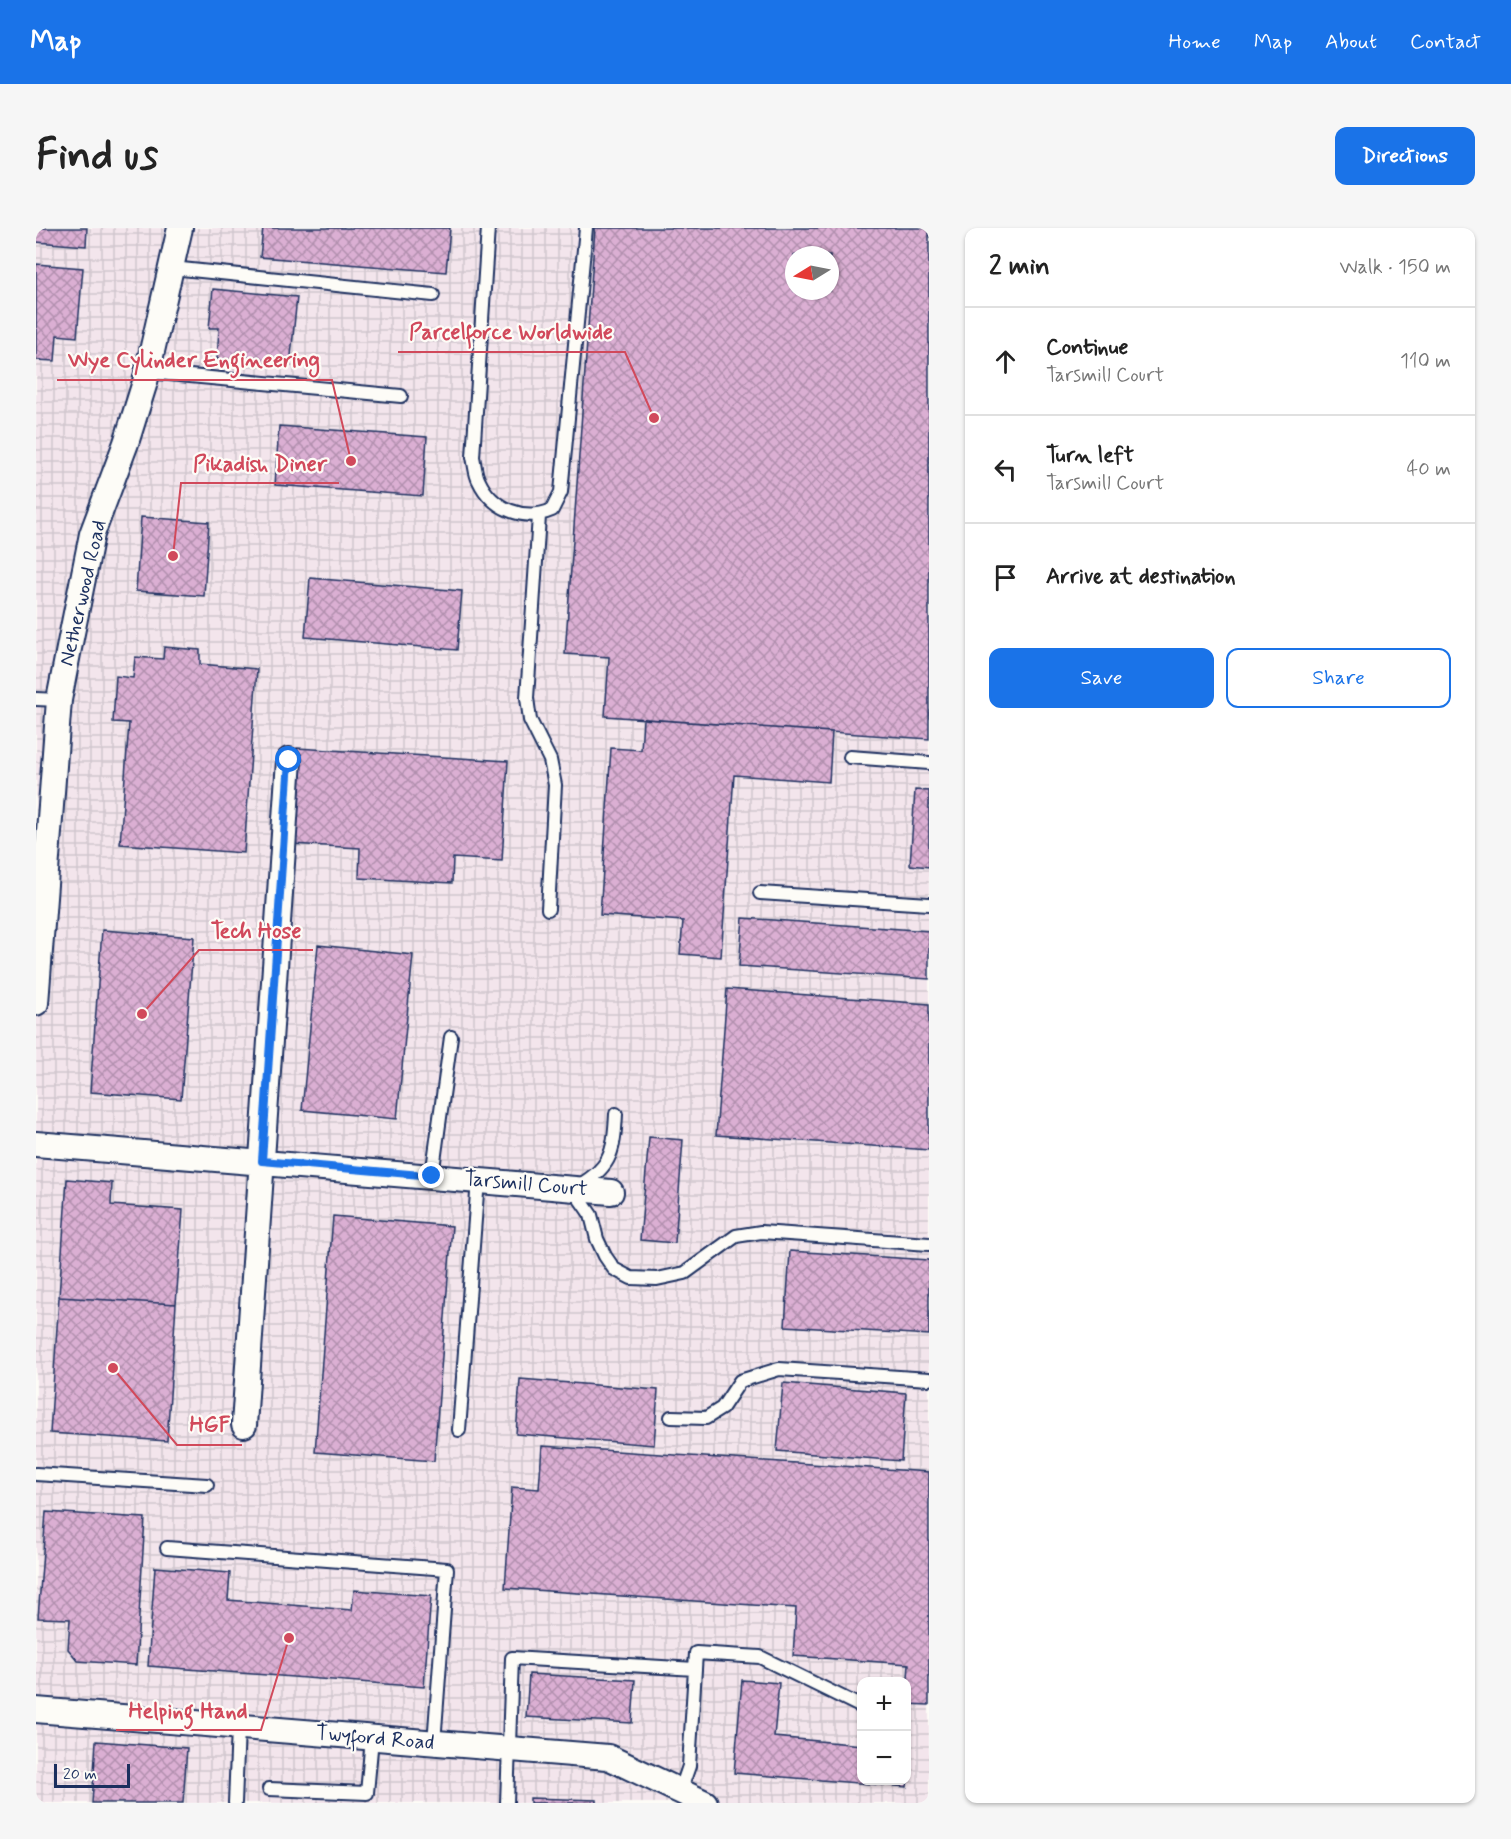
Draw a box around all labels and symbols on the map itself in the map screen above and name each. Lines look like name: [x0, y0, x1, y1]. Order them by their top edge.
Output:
north arrow: [785, 246, 839, 300]
callout: Parcelforce Worldwide: [398, 312, 625, 352]
text: Parcelforce Worldwide: [409, 319, 613, 349]
callout: Wye Cylinder Engineering: [57, 340, 332, 380]
text: Wye Cylinder Engineering: [67, 347, 320, 379]
callout: Pikadish Diner: [181, 443, 339, 483]
text: Pikadish Diner: [193, 451, 328, 479]
street label: Netherwood Road: [53, 517, 113, 669]
route start: [275, 746, 301, 772]
callout: Tech Hose: [199, 910, 313, 950]
text: Tech Hose: [211, 918, 301, 946]
route end: [418, 1162, 444, 1188]
street label: Tarsmill Court: [463, 1165, 589, 1203]
callout: HGF: [177, 1405, 242, 1445]
text: HGF: [189, 1412, 231, 1440]
callout: Helping Hand: [116, 1690, 261, 1730]
text: Helping Hand: [128, 1698, 248, 1730]
street label: Twyford Road: [314, 1719, 436, 1759]
scale bar: [54, 1761, 130, 1788]

